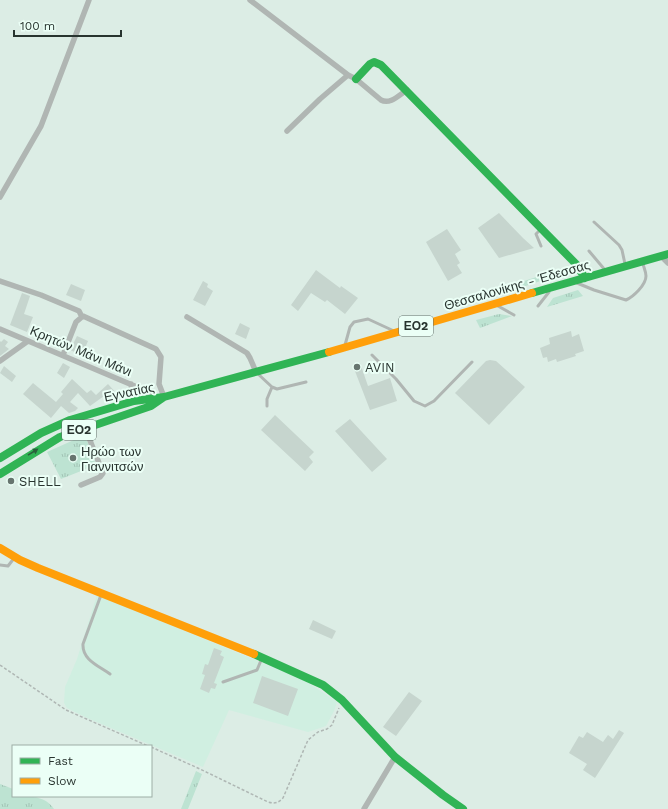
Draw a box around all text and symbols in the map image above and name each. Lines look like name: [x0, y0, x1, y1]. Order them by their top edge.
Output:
scale bar: [14, 12, 121, 38]
text: 100 m: [20, 19, 55, 33]
street label: Θεσσαλονίκης - Έδεσσας: [442, 257, 592, 313]
road number: ΕΟ2: [399, 316, 433, 336]
street label: Κρητών Μάνι Μάνι: [28, 323, 134, 379]
place label: AVIN: [365, 360, 395, 375]
marker: AVIN: [352, 362, 362, 372]
street label: Εγνατίας: [102, 379, 156, 405]
road number: ΕΟ2: [62, 420, 96, 440]
place label: Ηρώο των Γιαννιτσών: [81, 444, 144, 474]
one-way arrow: [27, 449, 39, 456]
marker: Ηρώο των Γιαννιτσών: [68, 453, 78, 463]
place label: SHELL: [19, 474, 61, 489]
marker: SHELL: [6, 476, 16, 486]
legend: [12, 745, 152, 797]
text: Fast: [48, 754, 73, 768]
text: Slow: [48, 774, 76, 788]

